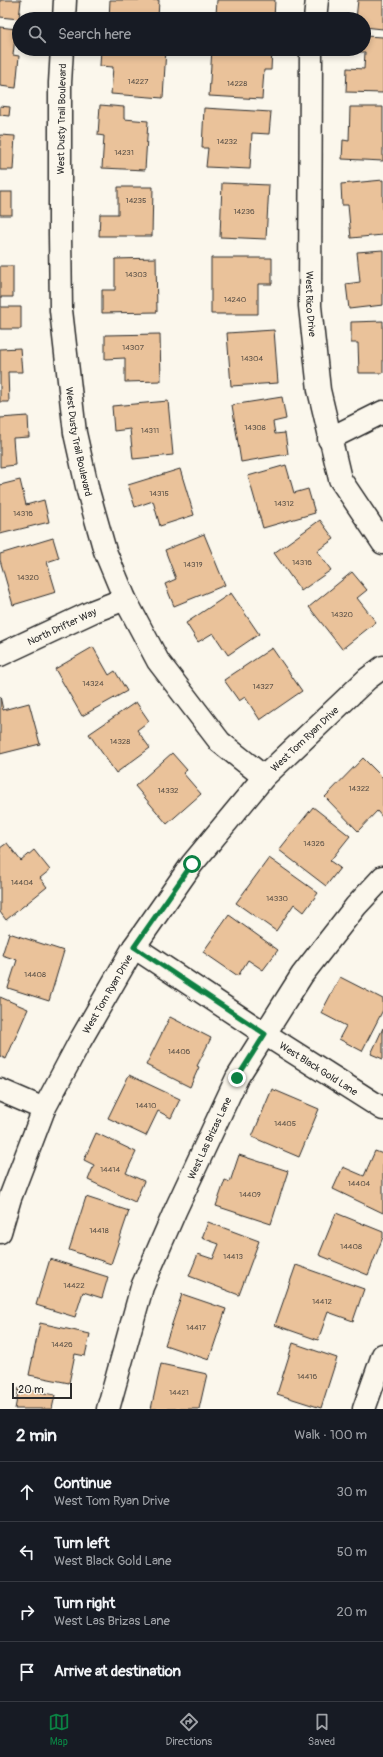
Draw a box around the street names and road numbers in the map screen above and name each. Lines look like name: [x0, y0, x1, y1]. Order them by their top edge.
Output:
street label: West Dusty Trail Boulevard: [55, 63, 69, 175]
street label: West Rico Drive: [303, 271, 318, 338]
street label: West Dusty Trail Boulevard: [63, 386, 94, 498]
street label: North Drifter Way: [26, 606, 99, 648]
street label: West Tom Ryan Drive: [269, 704, 342, 774]
street label: West Tom Ryan Drive: [81, 953, 135, 1036]
street label: West Black Gold Lane: [277, 1040, 360, 1098]
street label: West Las Brizas Lane: [186, 1095, 234, 1181]

